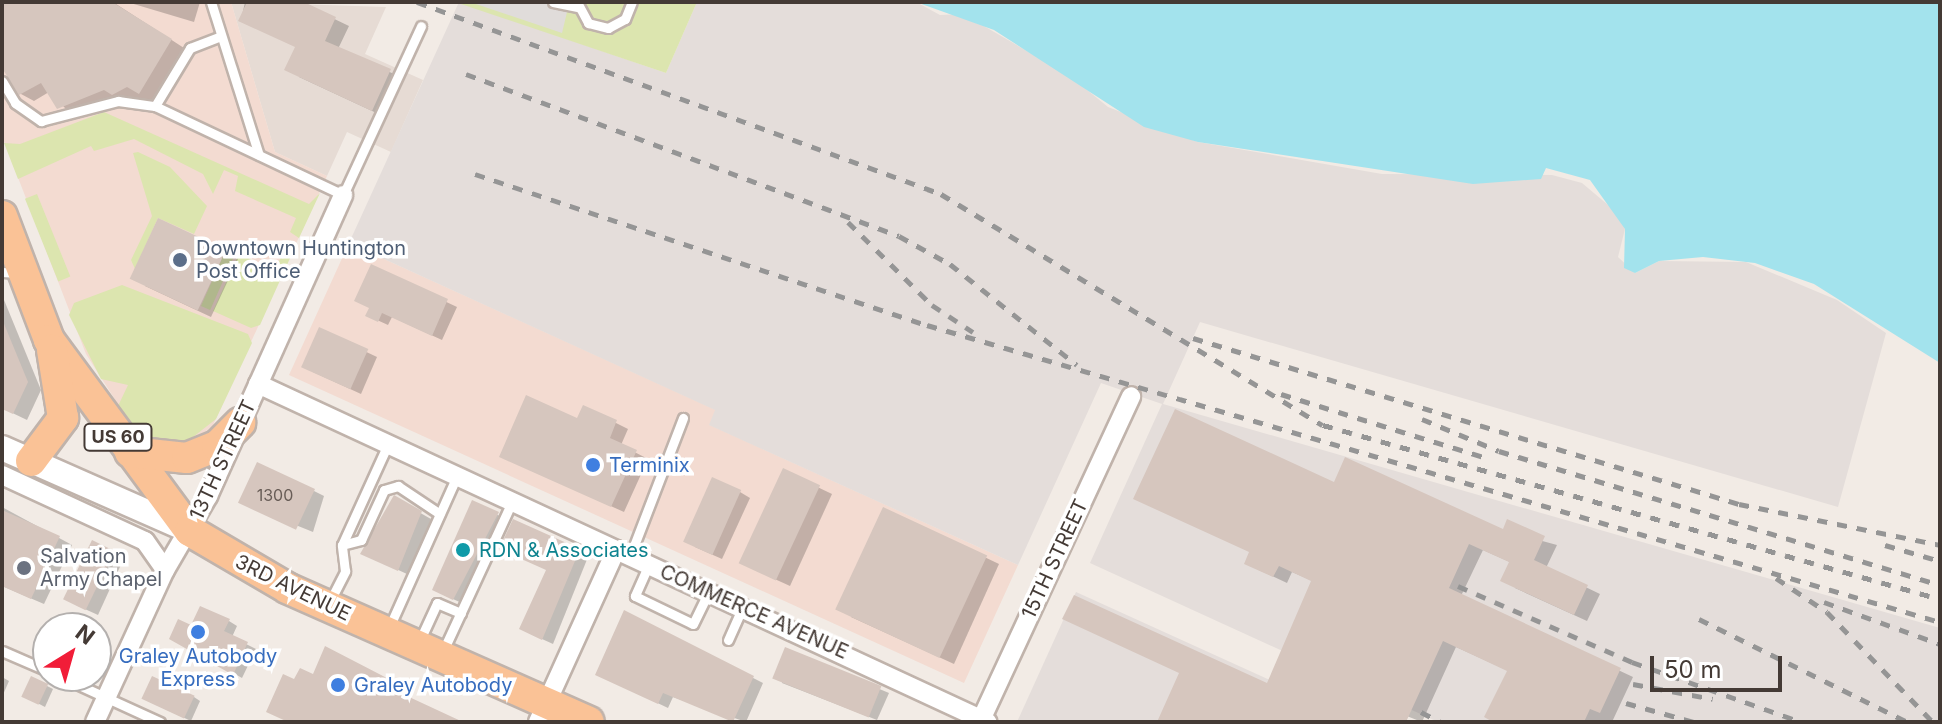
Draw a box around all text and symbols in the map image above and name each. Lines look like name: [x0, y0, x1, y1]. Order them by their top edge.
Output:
place label: Downtown Huntington Post Office: [196, 236, 406, 283]
marker: Downtown Huntington Post Office: [171, 251, 189, 269]
street label: 13TH STREET: [185, 396, 261, 524]
road number: US 60: [82, 423, 154, 451]
place label: Terminix: [609, 453, 690, 477]
marker: Terminix: [584, 456, 602, 474]
house number: 1300: [257, 485, 293, 505]
street label: 15TH STREET: [1017, 495, 1093, 623]
place label: RDN & Associates: [479, 538, 648, 562]
marker: RDN & Associates: [454, 541, 472, 559]
place label: Salvation Army Chapel: [40, 544, 162, 591]
street label: 3RD AVENUE: [231, 550, 355, 626]
marker: Salvation Army Chapel: [15, 559, 33, 577]
street label: COMMERCE AVENUE: [656, 560, 852, 664]
north arrow: [32, 612, 112, 692]
text: N: [71, 619, 100, 650]
marker: Graley Autobody Express: [189, 623, 207, 641]
scale bar: [1654, 640, 1786, 690]
place label: Graley Autobody Express: [119, 644, 277, 691]
text: 50 m: [1664, 655, 1722, 684]
place label: Graley Autobody: [354, 673, 512, 697]
marker: Graley Autobody: [329, 676, 347, 694]

